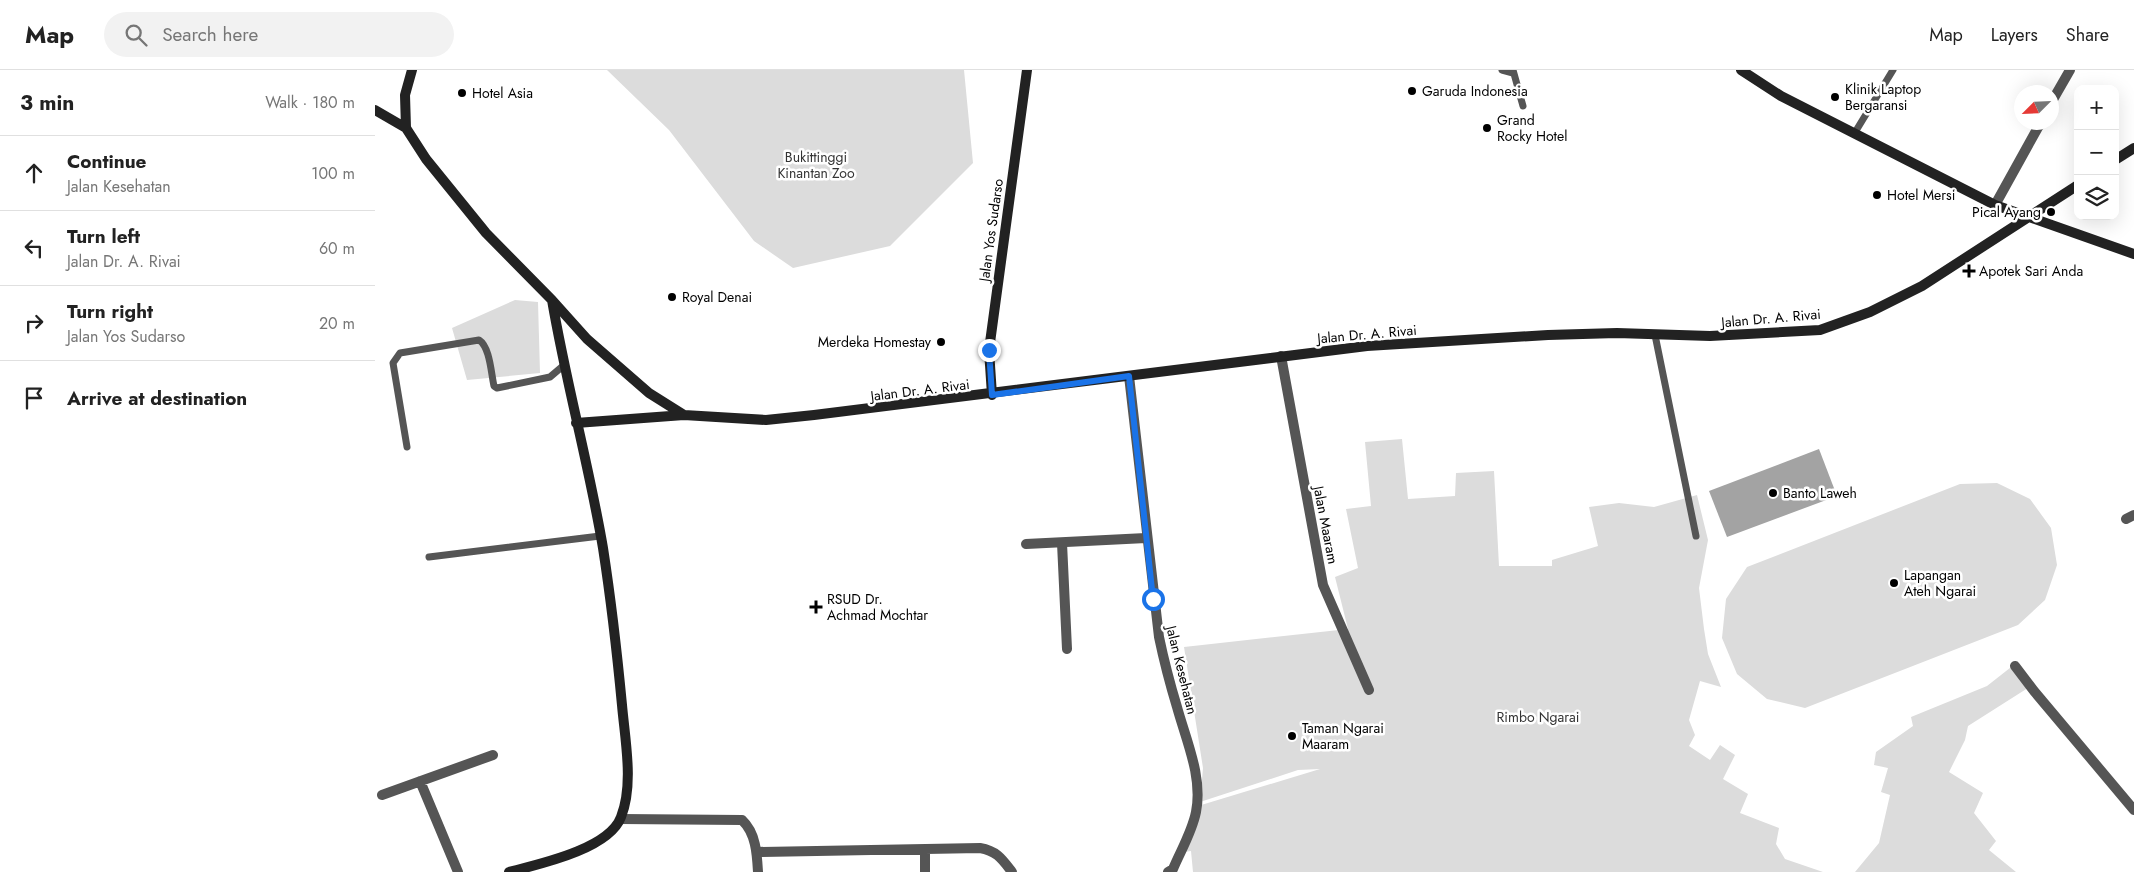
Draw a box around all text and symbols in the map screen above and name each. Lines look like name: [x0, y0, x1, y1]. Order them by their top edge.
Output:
search box: [104, 12, 454, 57]
text: Map: [25, 17, 74, 52]
icon: search: [122, 21, 150, 49]
text: Search here: [162, 21, 258, 48]
text: Map: [1929, 22, 1963, 48]
text: Layers: [1991, 22, 2038, 48]
text: Share: [2066, 22, 2109, 48]
place label: Klinik Laptop Bergaransi: [1845, 79, 1921, 115]
place label: Garuda Indonesia: [1422, 81, 1528, 101]
place label: Hotel Asia: [472, 83, 533, 103]
marker: Garuda Indonesia: [1406, 85, 1418, 97]
north arrow: [2014, 85, 2059, 130]
map controls: [2074, 85, 2119, 220]
button: +: [2074, 85, 2119, 130]
marker: Hotel Asia: [456, 87, 468, 99]
text: 3 min: [20, 88, 74, 118]
text: Walk · 180 m: [265, 91, 355, 114]
marker: Klinik Laptop Bergaransi: [1829, 91, 1841, 103]
place label: Grand Rocky Hotel: [1497, 110, 1567, 146]
marker: Grand Rocky Hotel: [1481, 122, 1493, 134]
button: −: [2074, 130, 2119, 175]
park label: Bukittinggi Kinantan Zoo: [777, 147, 855, 183]
text: Continue: [67, 148, 146, 175]
icon: ahead: [20, 159, 48, 187]
text: 100 m: [311, 162, 355, 185]
text: Jalan Kesehatan: [67, 175, 171, 198]
button: layers: [2074, 175, 2119, 220]
street label: Jalan Yos Sudarso: [974, 177, 1008, 285]
place label: Hotel Mersi: [1887, 185, 1955, 205]
marker: Hotel Mersi: [1871, 189, 1883, 201]
place label: Pical Ayang: [1972, 202, 2041, 222]
marker: Pical Ayang: [2045, 206, 2057, 218]
text: Turn left: [67, 223, 140, 250]
icon: left: [20, 234, 48, 262]
text: 60 m: [319, 237, 355, 260]
text: Jalan Dr. A. Rivai: [67, 250, 181, 273]
place label: Apotek Sari Anda: [1979, 261, 2083, 281]
marker: Apotek Sari Anda: [1963, 265, 1975, 277]
place label: Royal Denai: [682, 287, 752, 307]
marker: Royal Denai: [666, 291, 678, 303]
text: Turn right: [67, 298, 153, 325]
street label: Jalan Dr. A. Rivai: [1719, 304, 1821, 332]
icon: right: [20, 309, 48, 337]
text: 20 m: [319, 312, 355, 335]
street label: Jalan Dr. A. Rivai: [1315, 320, 1417, 348]
text: Jalan Yos Sudarso: [67, 325, 185, 348]
place label: Merdeka Homestay: [818, 332, 932, 352]
marker: Merdeka Homestay: [935, 336, 947, 348]
route end: [978, 339, 1001, 362]
street label: Jalan Dr. A. Rivai: [867, 374, 971, 406]
icon: arrive: [20, 384, 48, 412]
text: Arrive at destination: [67, 385, 247, 412]
street label: Jalan Maaram: [1308, 482, 1343, 566]
place label: Banto Laweh: [1783, 483, 1857, 503]
marker: Banto Laweh: [1767, 487, 1779, 499]
place label: Lapangan Ateh Ngarai: [1904, 565, 1976, 601]
marker: Lapangan Ateh Ngarai: [1888, 577, 1900, 589]
route start: [1142, 588, 1165, 611]
place label: RSUD Dr. Achmad Mochtar: [827, 589, 928, 625]
marker: RSUD Dr. Achmad Mochtar: [809, 600, 823, 614]
street label: Jalan Kesehatan: [1161, 622, 1203, 716]
park label: Rimbo Ngarai: [1497, 707, 1579, 727]
place label: Taman Ngarai Maaram: [1302, 718, 1384, 754]
marker: Taman Ngarai Maaram: [1286, 730, 1298, 742]

